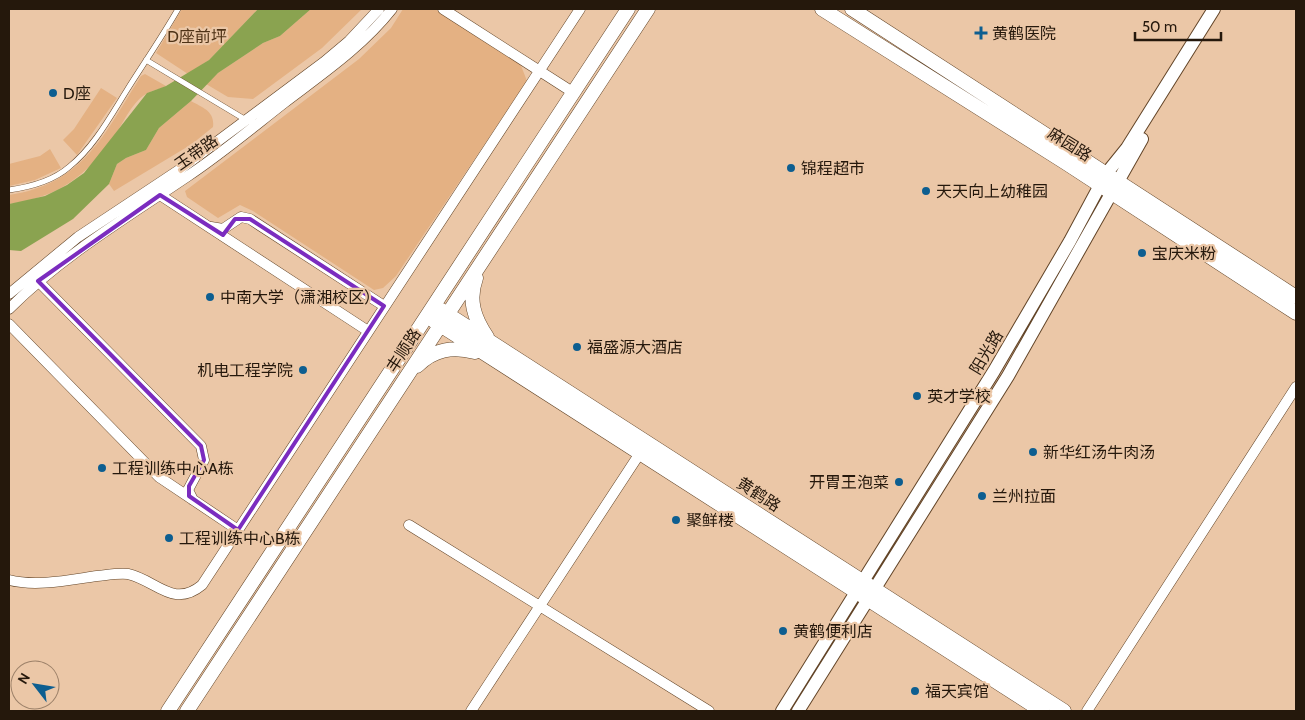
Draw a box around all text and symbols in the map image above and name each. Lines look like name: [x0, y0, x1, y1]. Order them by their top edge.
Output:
scale bar: [1135, 10, 1221, 42]
text: 50 m: [1142, 18, 1177, 36]
place label: 黄鹤医院: [992, 24, 1056, 43]
marker: 黄鹤医院: [974, 26, 988, 40]
park label: D座前坪: [167, 27, 227, 46]
place label: D座: [63, 84, 91, 103]
marker: D座: [47, 87, 59, 99]
street label: 麻园路: [1044, 124, 1095, 165]
street label: 玉带路: [171, 131, 221, 174]
place label: 锦程超市: [801, 159, 865, 178]
marker: 锦程超市: [785, 162, 797, 174]
place label: 天天向上幼稚园: [936, 182, 1048, 201]
marker: 天天向上幼稚园: [920, 185, 932, 197]
place label: 宝庆米粉: [1152, 244, 1216, 263]
marker: 宝庆米粉: [1136, 247, 1148, 259]
place label: 中南大学（潇湘校区）: [220, 288, 380, 307]
marker: 中南大学（潇湘校区）: [204, 291, 216, 303]
street label: 丰顺路: [382, 325, 424, 376]
street label: 阳光路: [966, 327, 1007, 378]
place label: 福盛源大酒店: [587, 338, 683, 357]
marker: 福盛源大酒店: [571, 341, 583, 353]
place label: 机电工程学院: [197, 361, 293, 380]
marker: 机电工程学院: [297, 364, 309, 376]
place label: 英才学校: [927, 387, 991, 406]
marker: 英才学校: [911, 390, 923, 402]
place label: 新华红汤牛肉汤: [1043, 443, 1155, 462]
marker: 新华红汤牛肉汤: [1027, 446, 1039, 458]
place label: 工程训练中心A栋: [112, 459, 234, 478]
marker: 工程训练中心A栋: [96, 462, 108, 474]
street label: 黄鹤路: [733, 473, 784, 515]
place label: 开胃王泡菜: [809, 473, 889, 492]
marker: 开胃王泡菜: [893, 476, 905, 488]
place label: 兰州拉面: [992, 487, 1056, 506]
marker: 兰州拉面: [976, 490, 988, 502]
place label: 聚鲜楼: [686, 511, 734, 530]
marker: 聚鲜楼: [670, 514, 682, 526]
place label: 工程训练中心B栋: [179, 529, 301, 548]
marker: 工程训练中心B栋: [163, 532, 175, 544]
place label: 黄鹤便利店: [793, 622, 873, 641]
marker: 黄鹤便利店: [777, 625, 789, 637]
north arrow: [10, 660, 60, 710]
text: N: [14, 669, 34, 687]
place label: 福天宾馆: [925, 682, 989, 701]
marker: 福天宾馆: [909, 685, 921, 697]

